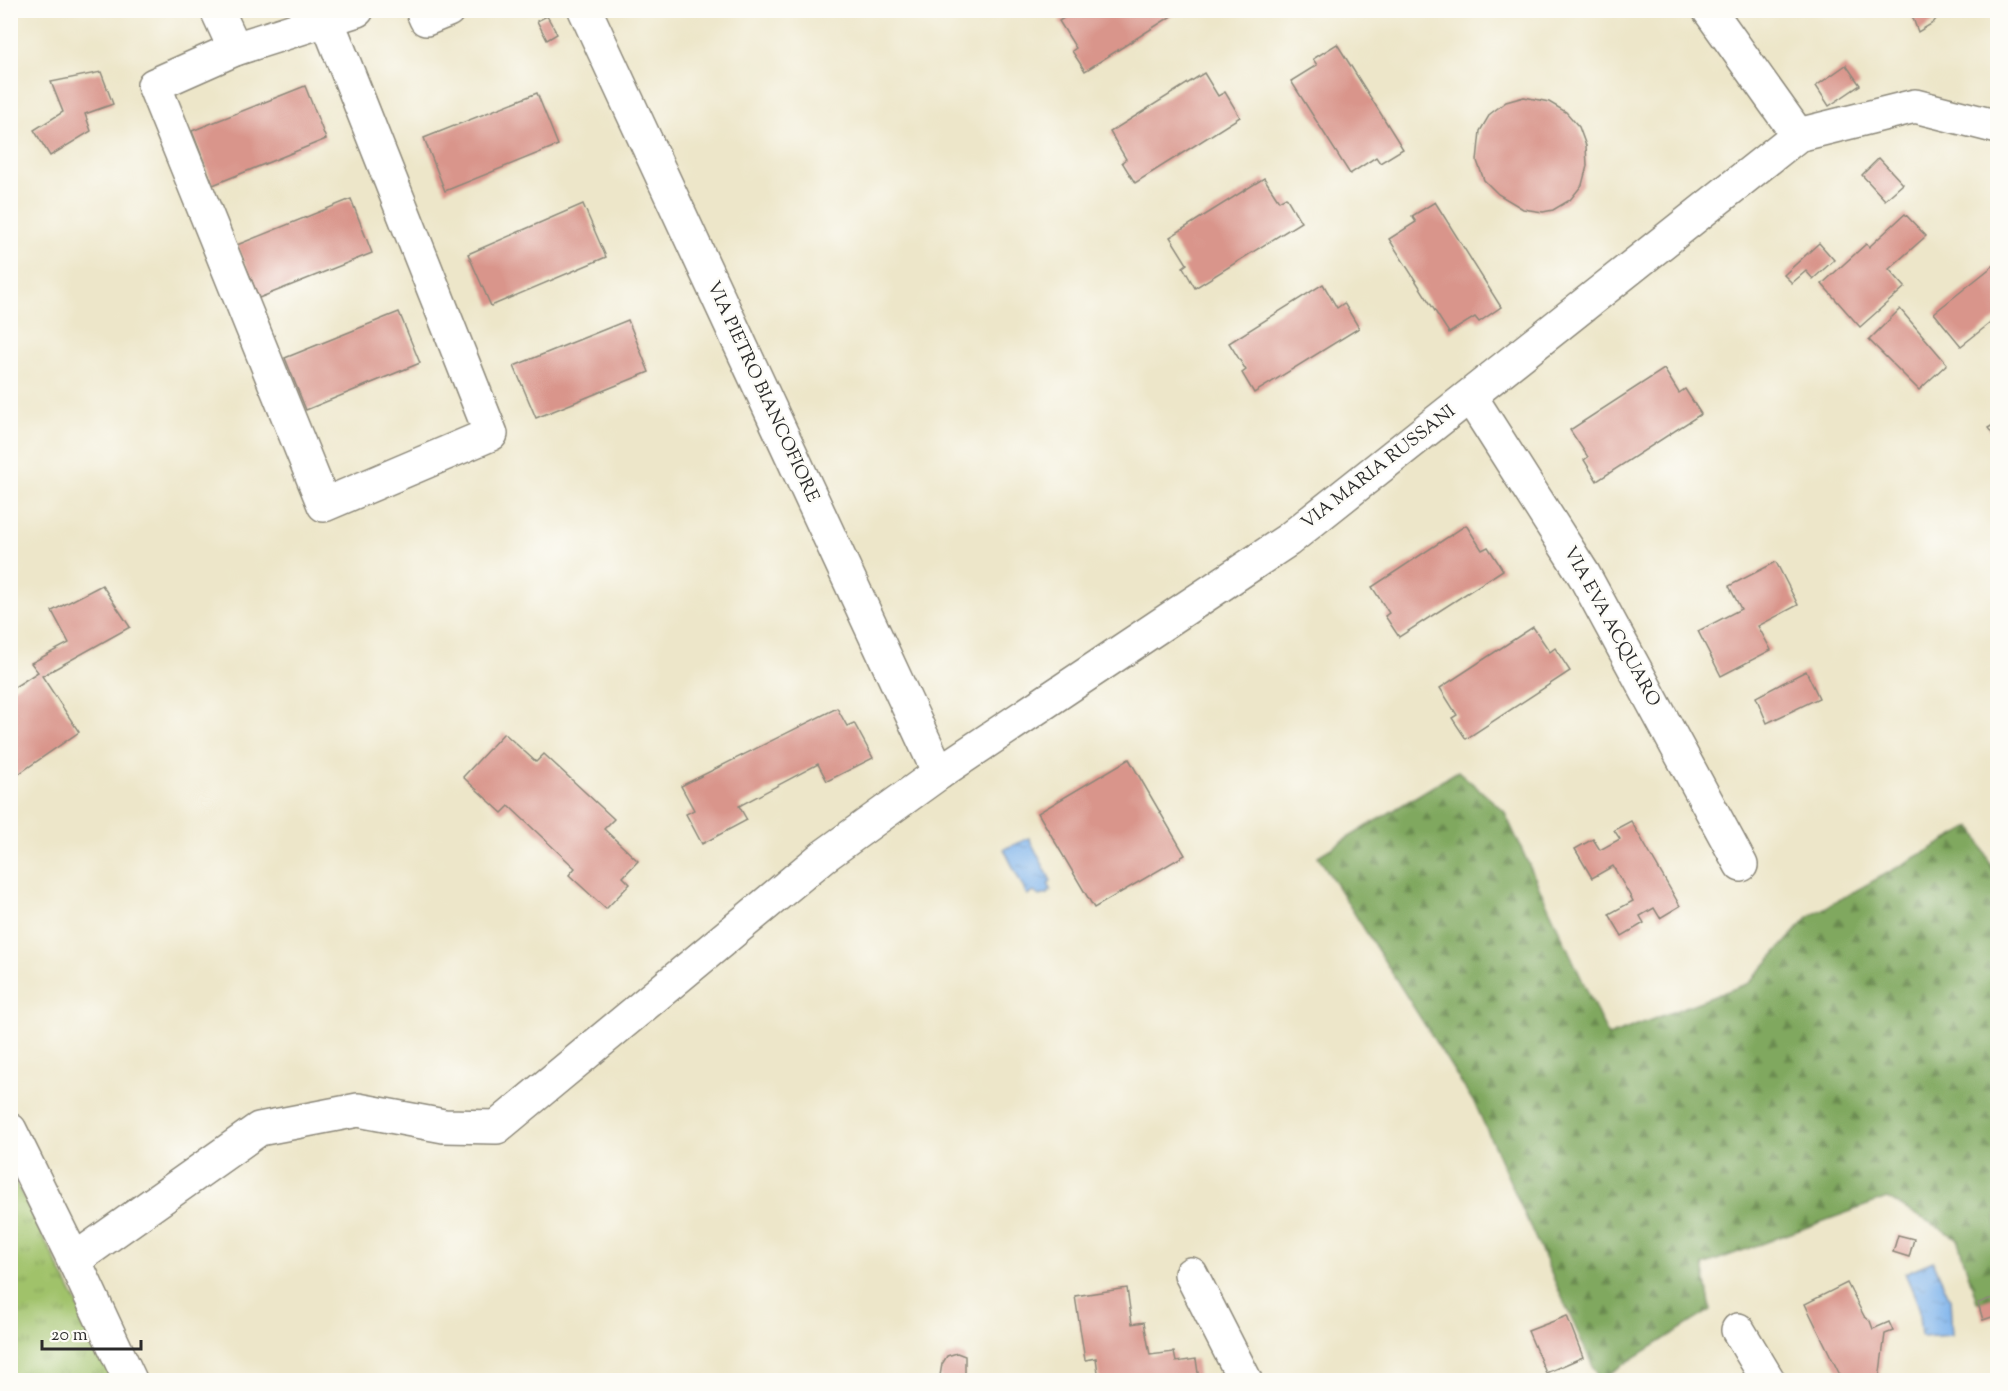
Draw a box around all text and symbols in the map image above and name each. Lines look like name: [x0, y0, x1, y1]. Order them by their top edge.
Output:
street label: VIA PIETRO BIANCOFIORE: [699, 277, 825, 507]
street label: VIA MARIA RUSSANI: [1296, 399, 1462, 537]
street label: VIA EVA ACQUARO: [1556, 542, 1666, 712]
scale bar: [42, 1313, 141, 1351]
text: 20 m: [51, 1323, 88, 1349]

